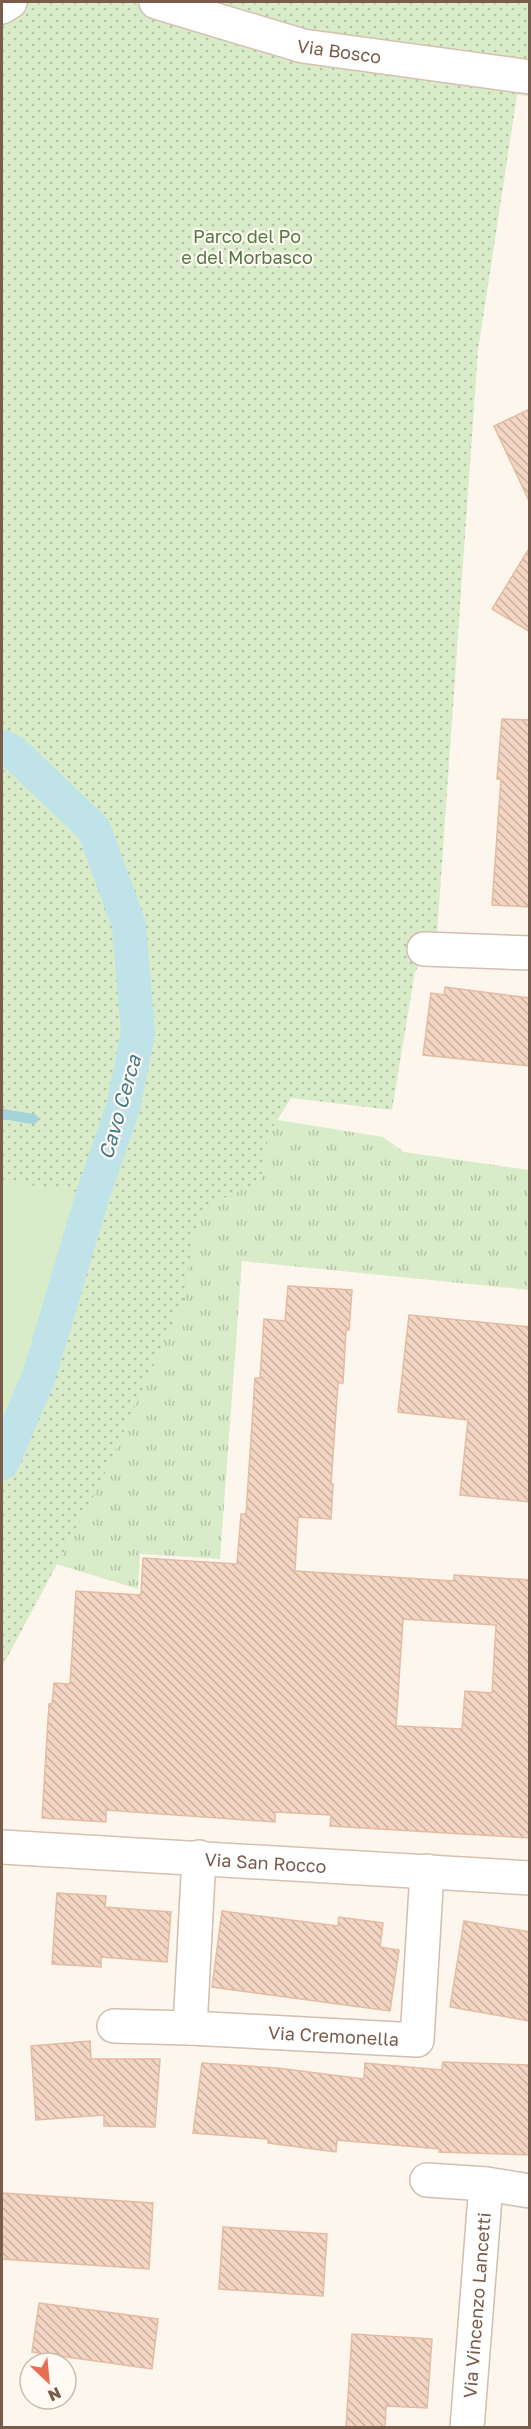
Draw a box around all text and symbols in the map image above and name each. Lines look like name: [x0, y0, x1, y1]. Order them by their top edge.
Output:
street label: Via Bosco: [296, 34, 383, 68]
park label: Parco del Po e del Morbasco: [181, 225, 313, 268]
water label: Cavo Cerca: [93, 1051, 146, 1162]
street label: Via San Rocco: [204, 1848, 327, 1877]
street label: Via Cremonella: [268, 2021, 400, 2050]
street label: Via Vincenzo Lancetti: [458, 2212, 495, 2399]
north arrow: [18, 2351, 78, 2411]
text: N: [45, 2383, 64, 2406]

